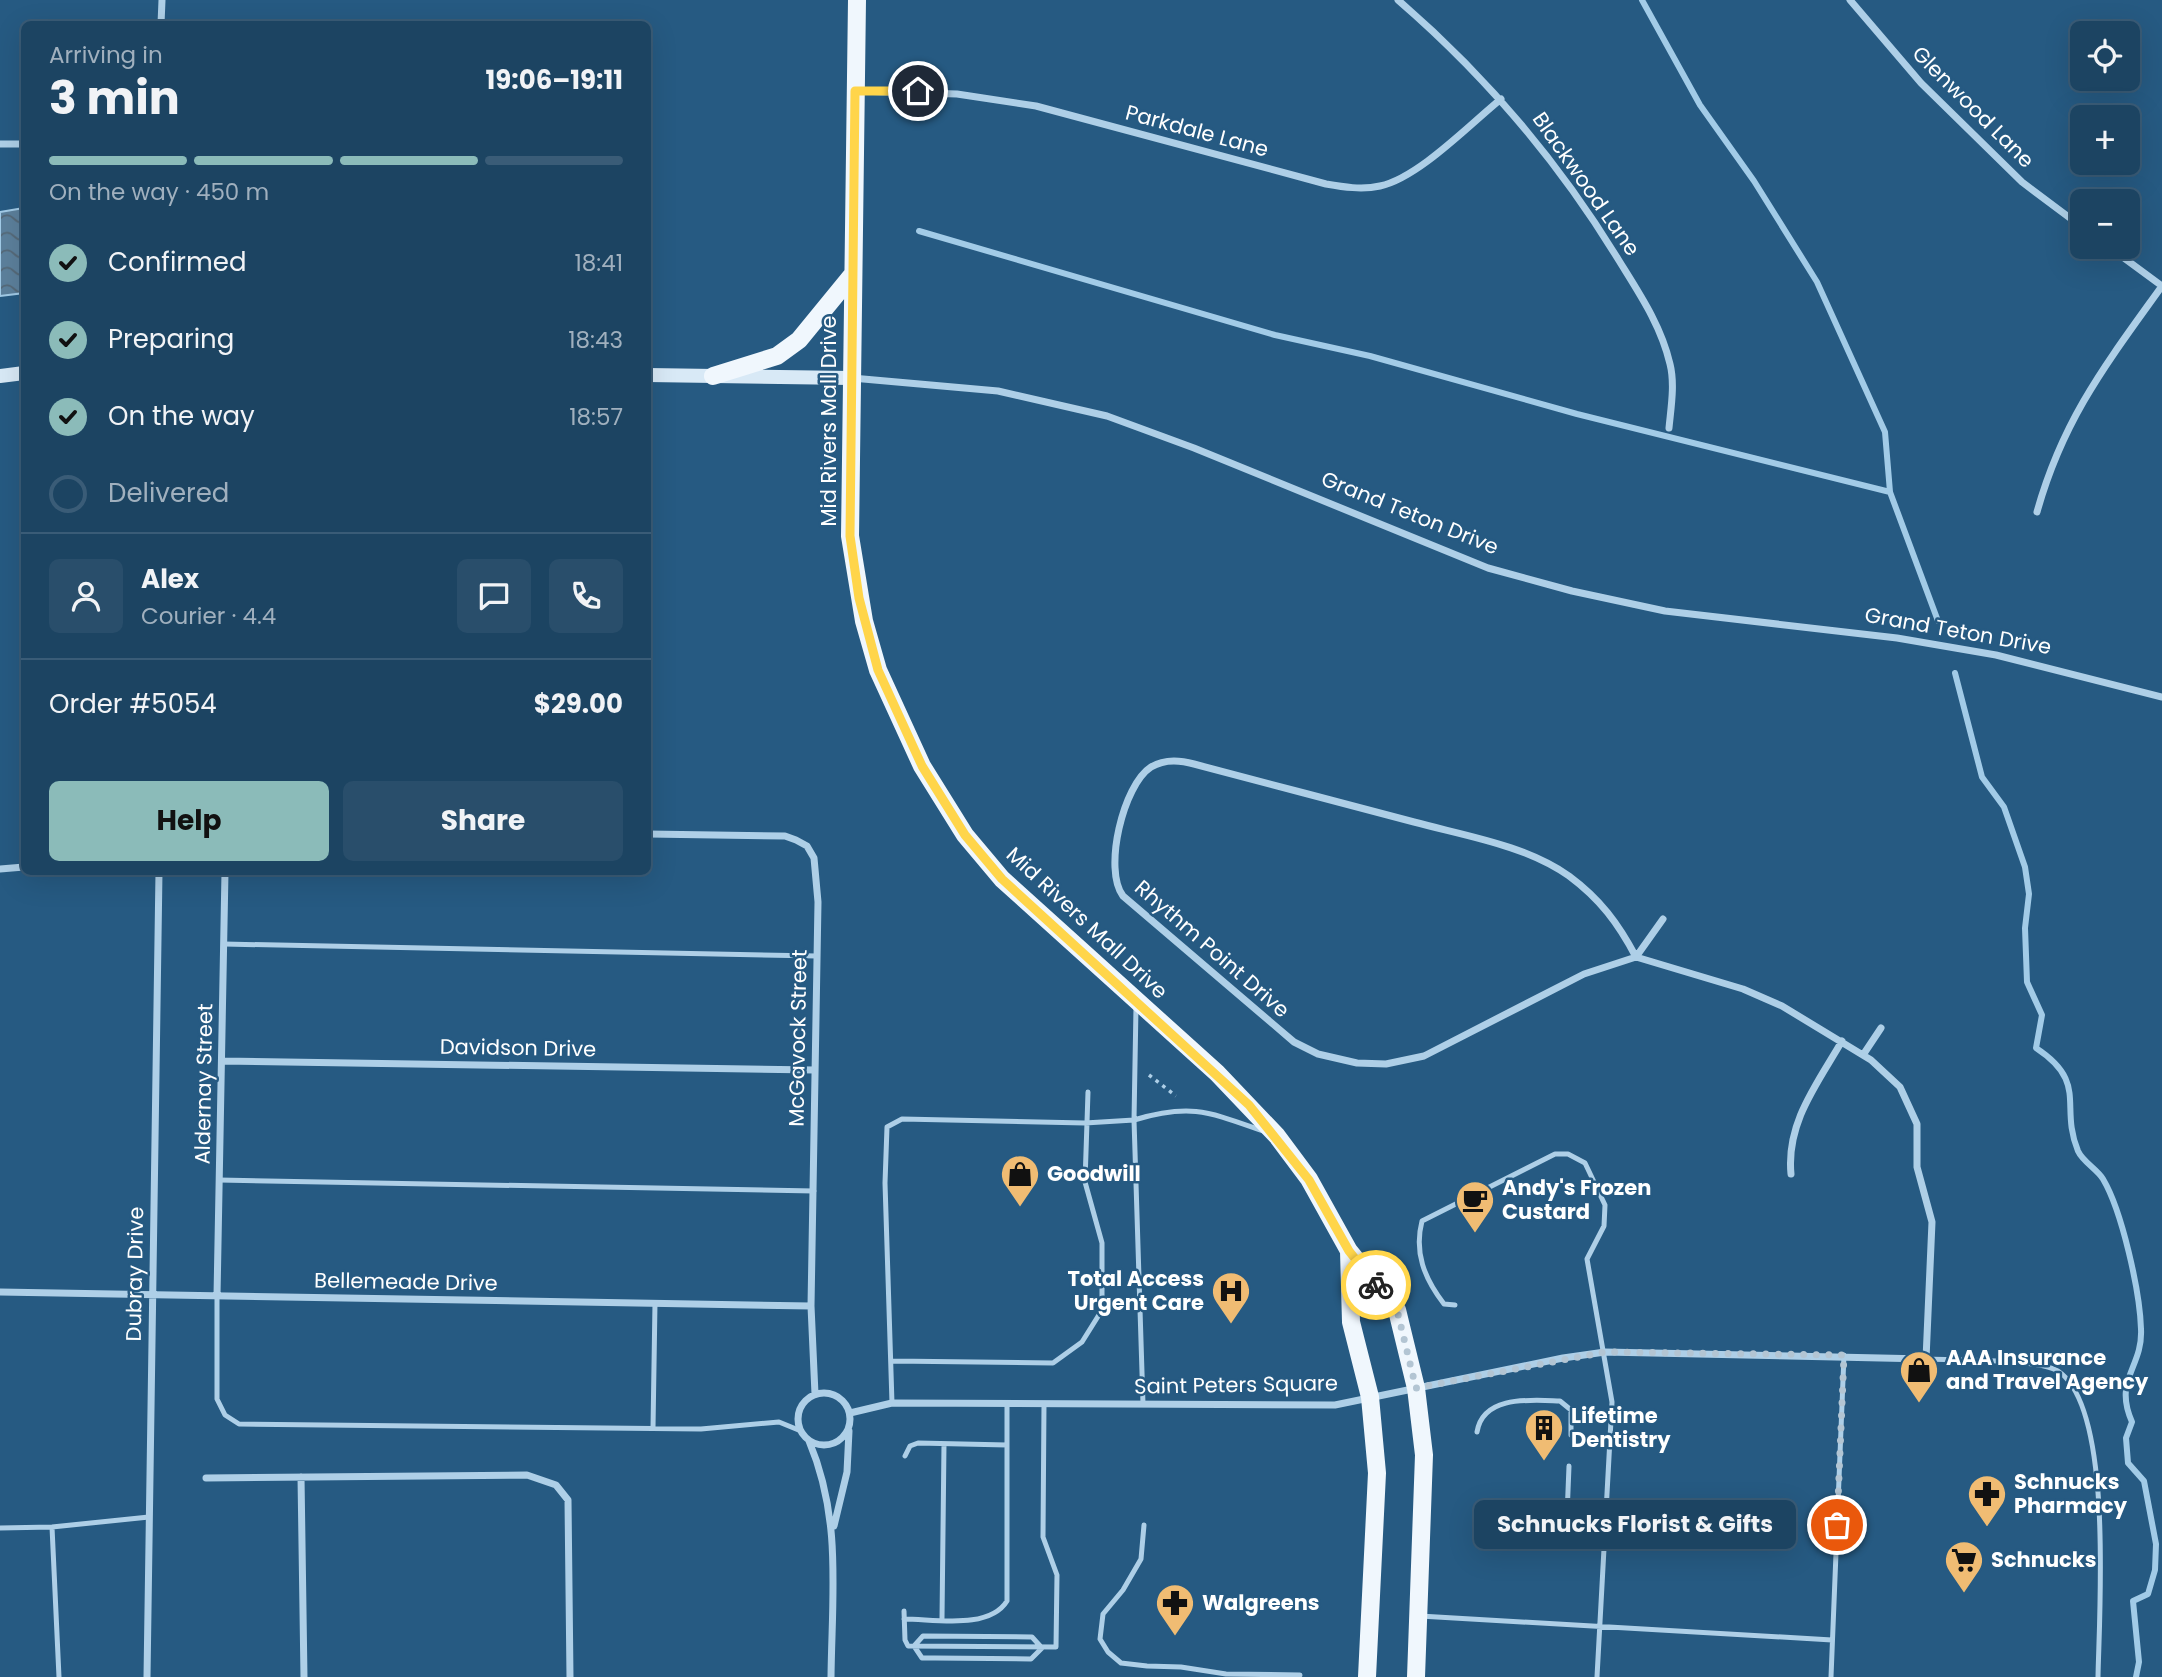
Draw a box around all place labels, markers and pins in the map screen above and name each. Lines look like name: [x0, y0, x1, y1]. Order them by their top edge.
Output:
pin: [888, 61, 948, 121]
shop icon: Goodwill: [999, 1153, 1041, 1208]
place label: Goodwill: [1047, 1159, 1141, 1188]
place label: Andy's Frozen Custard: [1502, 1173, 1651, 1226]
cafe icon: Andy's Frozen Custard: [1454, 1179, 1496, 1234]
place label: Total Access Urgent Care: [1068, 1264, 1204, 1317]
hospital icon: Total Access Urgent Care: [1210, 1270, 1252, 1325]
place label: AAA Insurance and Travel Agency: [1946, 1343, 2149, 1396]
shop icon: AAA Insurance and Travel Agency: [1898, 1349, 1940, 1404]
place label: Lifetime Dentistry: [1571, 1401, 1671, 1454]
building icon: Lifetime Dentistry: [1523, 1407, 1565, 1462]
place label: Schnucks Pharmacy: [2014, 1467, 2128, 1520]
pharmacy icon: Schnucks Pharmacy: [1966, 1473, 2008, 1528]
pin: [1807, 1495, 1867, 1555]
callout: Schnucks Florist & Gifts: [1473, 1500, 1795, 1550]
supermarket icon: Schnucks: [1943, 1539, 1985, 1594]
place label: Schnucks: [1991, 1545, 2096, 1574]
pharmacy icon: Walgreens: [1154, 1582, 1196, 1637]
place label: Walgreens: [1202, 1588, 1320, 1617]

